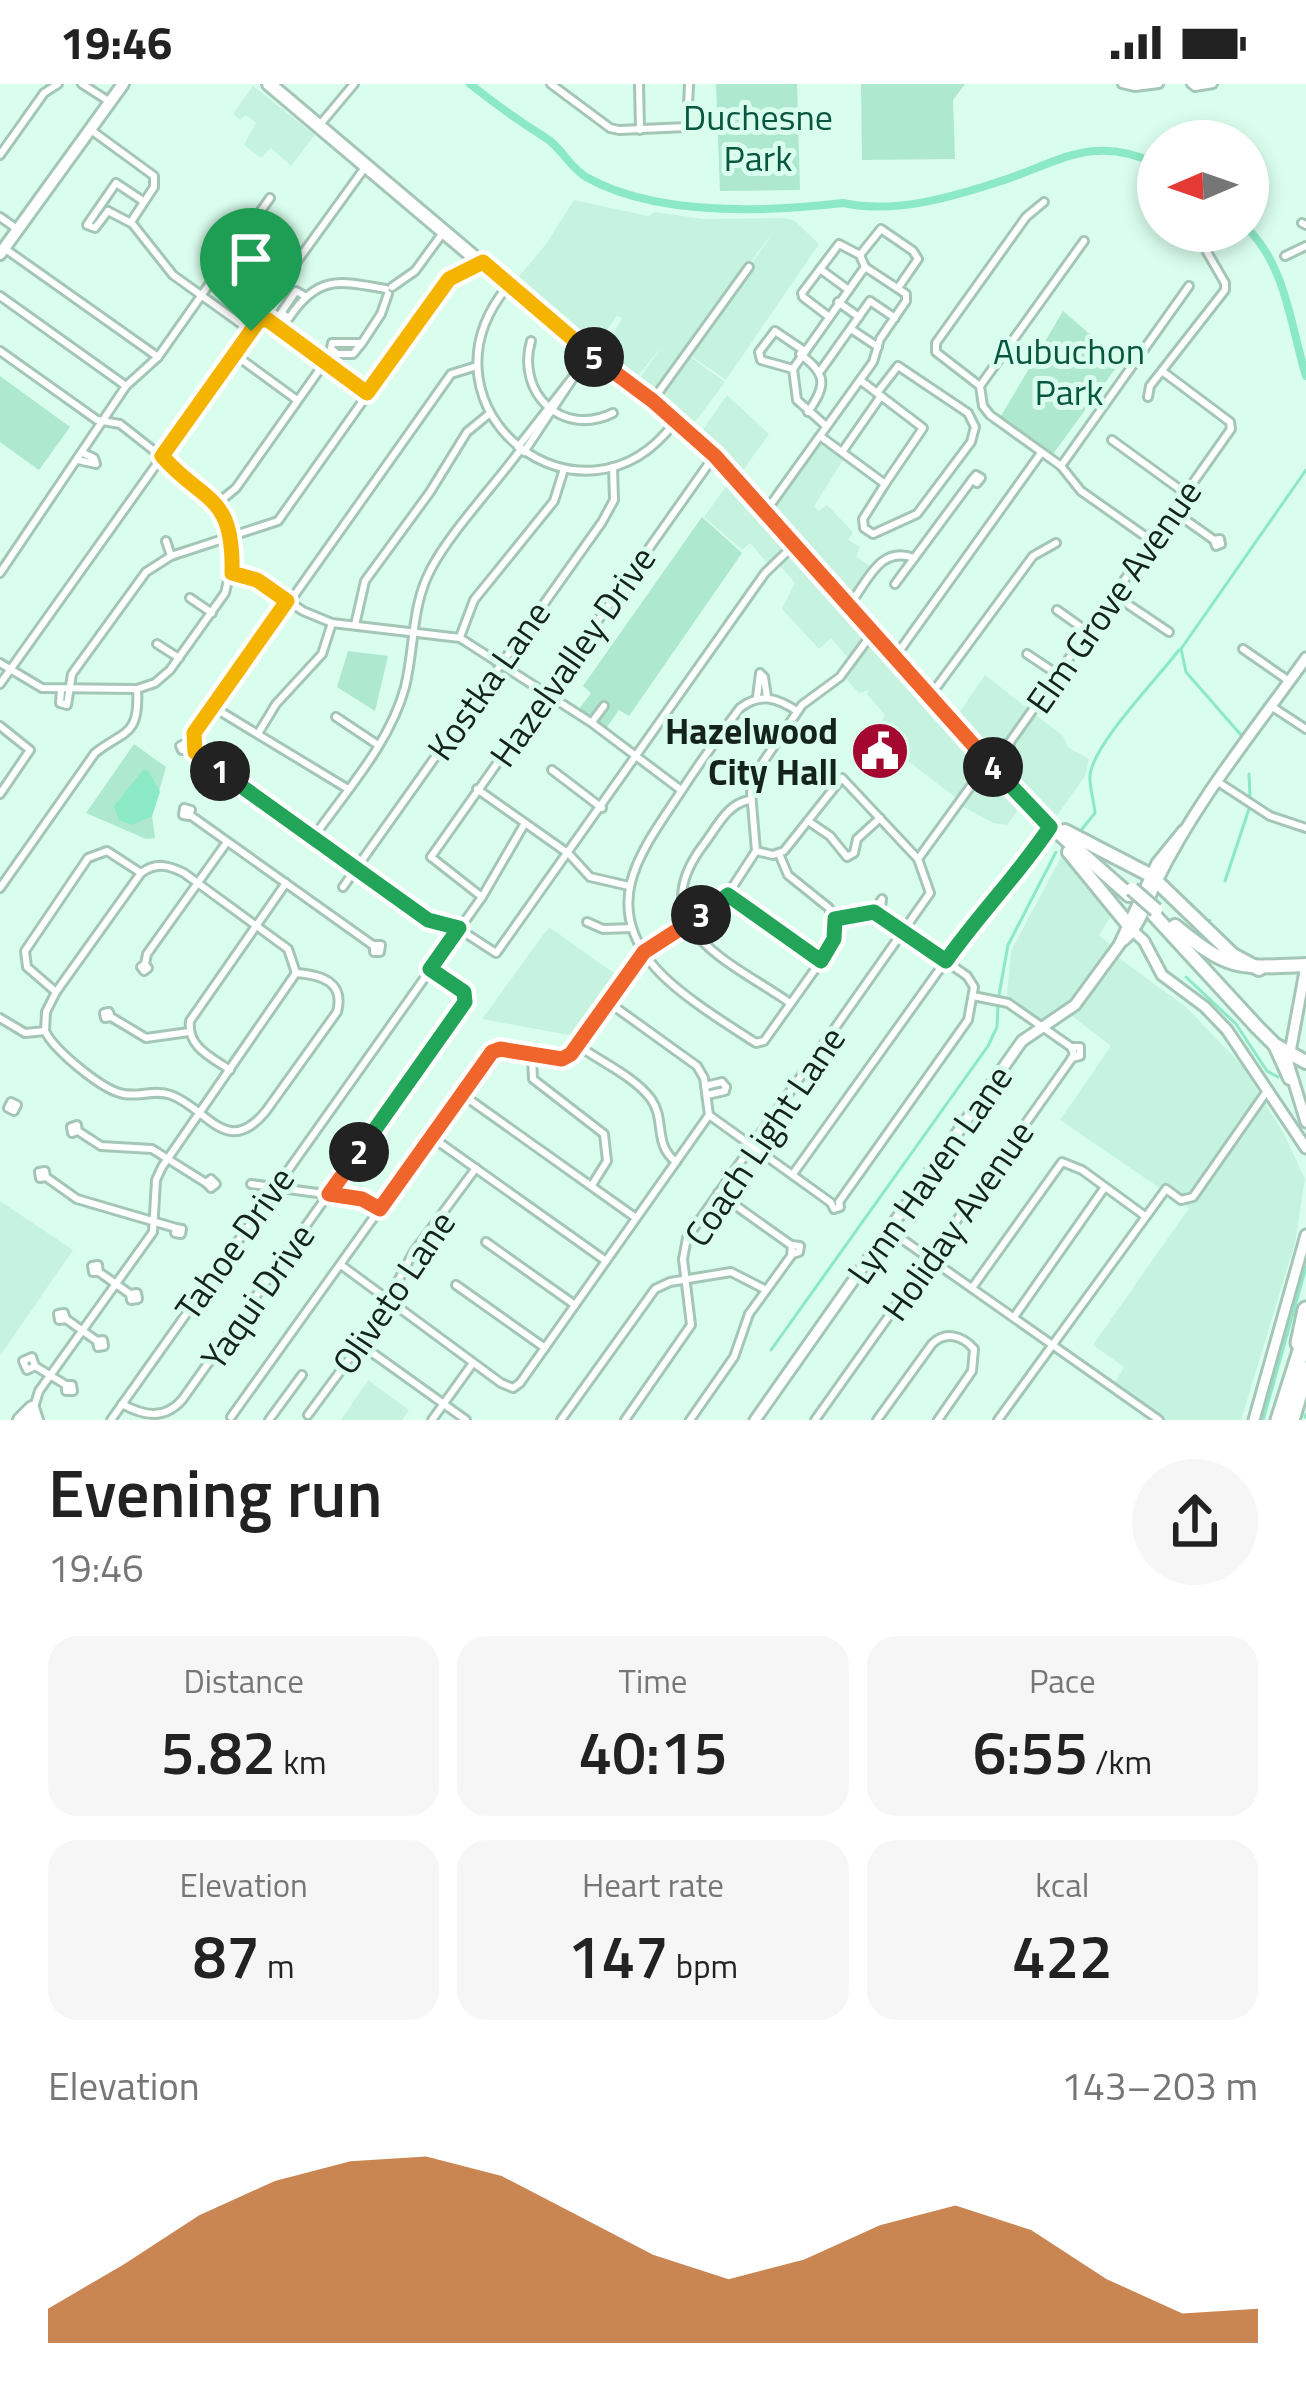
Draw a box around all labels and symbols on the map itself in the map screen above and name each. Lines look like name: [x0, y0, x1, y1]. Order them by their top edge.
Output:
park label: Duchesne Park: [683, 89, 833, 185]
north arrow: [1137, 120, 1269, 252]
pin: [200, 208, 302, 331]
park label: Aubuchon Park: [993, 323, 1145, 419]
pin: 5: [564, 327, 624, 387]
street label: Elm Grove Avenue: [1012, 468, 1214, 724]
street label: Hazelvalley Drive: [475, 534, 669, 778]
street label: Kostka Lane: [413, 589, 563, 771]
place label: Hazelwood City Hall: [665, 703, 838, 799]
public building icon: Hazelwood City Hall: [849, 720, 911, 782]
pin: 4: [963, 737, 1023, 797]
pin: 1: [190, 741, 250, 801]
pin: 3: [671, 885, 731, 945]
street label: Coach Light Lane: [670, 1015, 858, 1257]
street label: Lynn Haven Lane: [833, 1053, 1025, 1295]
street label: Holiday Avenue: [867, 1108, 1047, 1332]
pin: 2: [329, 1122, 389, 1182]
street label: Tahoe Drive: [161, 1155, 307, 1331]
street label: Oliveto Lane: [318, 1199, 468, 1385]
street label: Yaqui Drive: [186, 1212, 328, 1380]

